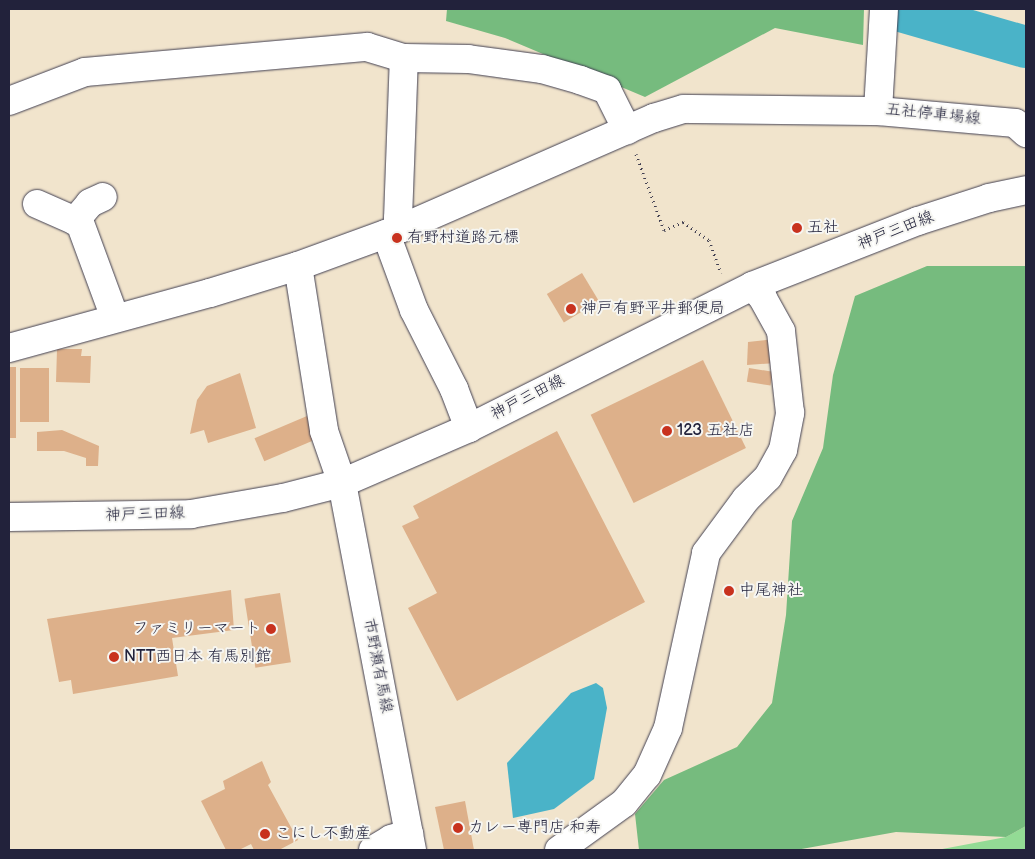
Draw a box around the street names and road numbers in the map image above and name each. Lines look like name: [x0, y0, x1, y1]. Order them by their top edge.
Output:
street label: 五社停車場線: [884, 100, 982, 130]
street label: 神戸三田線: [855, 208, 937, 254]
street label: 神戸三田線: [488, 371, 568, 425]
street label: 神戸三田線: [105, 504, 185, 526]
street label: 市野瀬有馬線: [358, 617, 396, 715]

